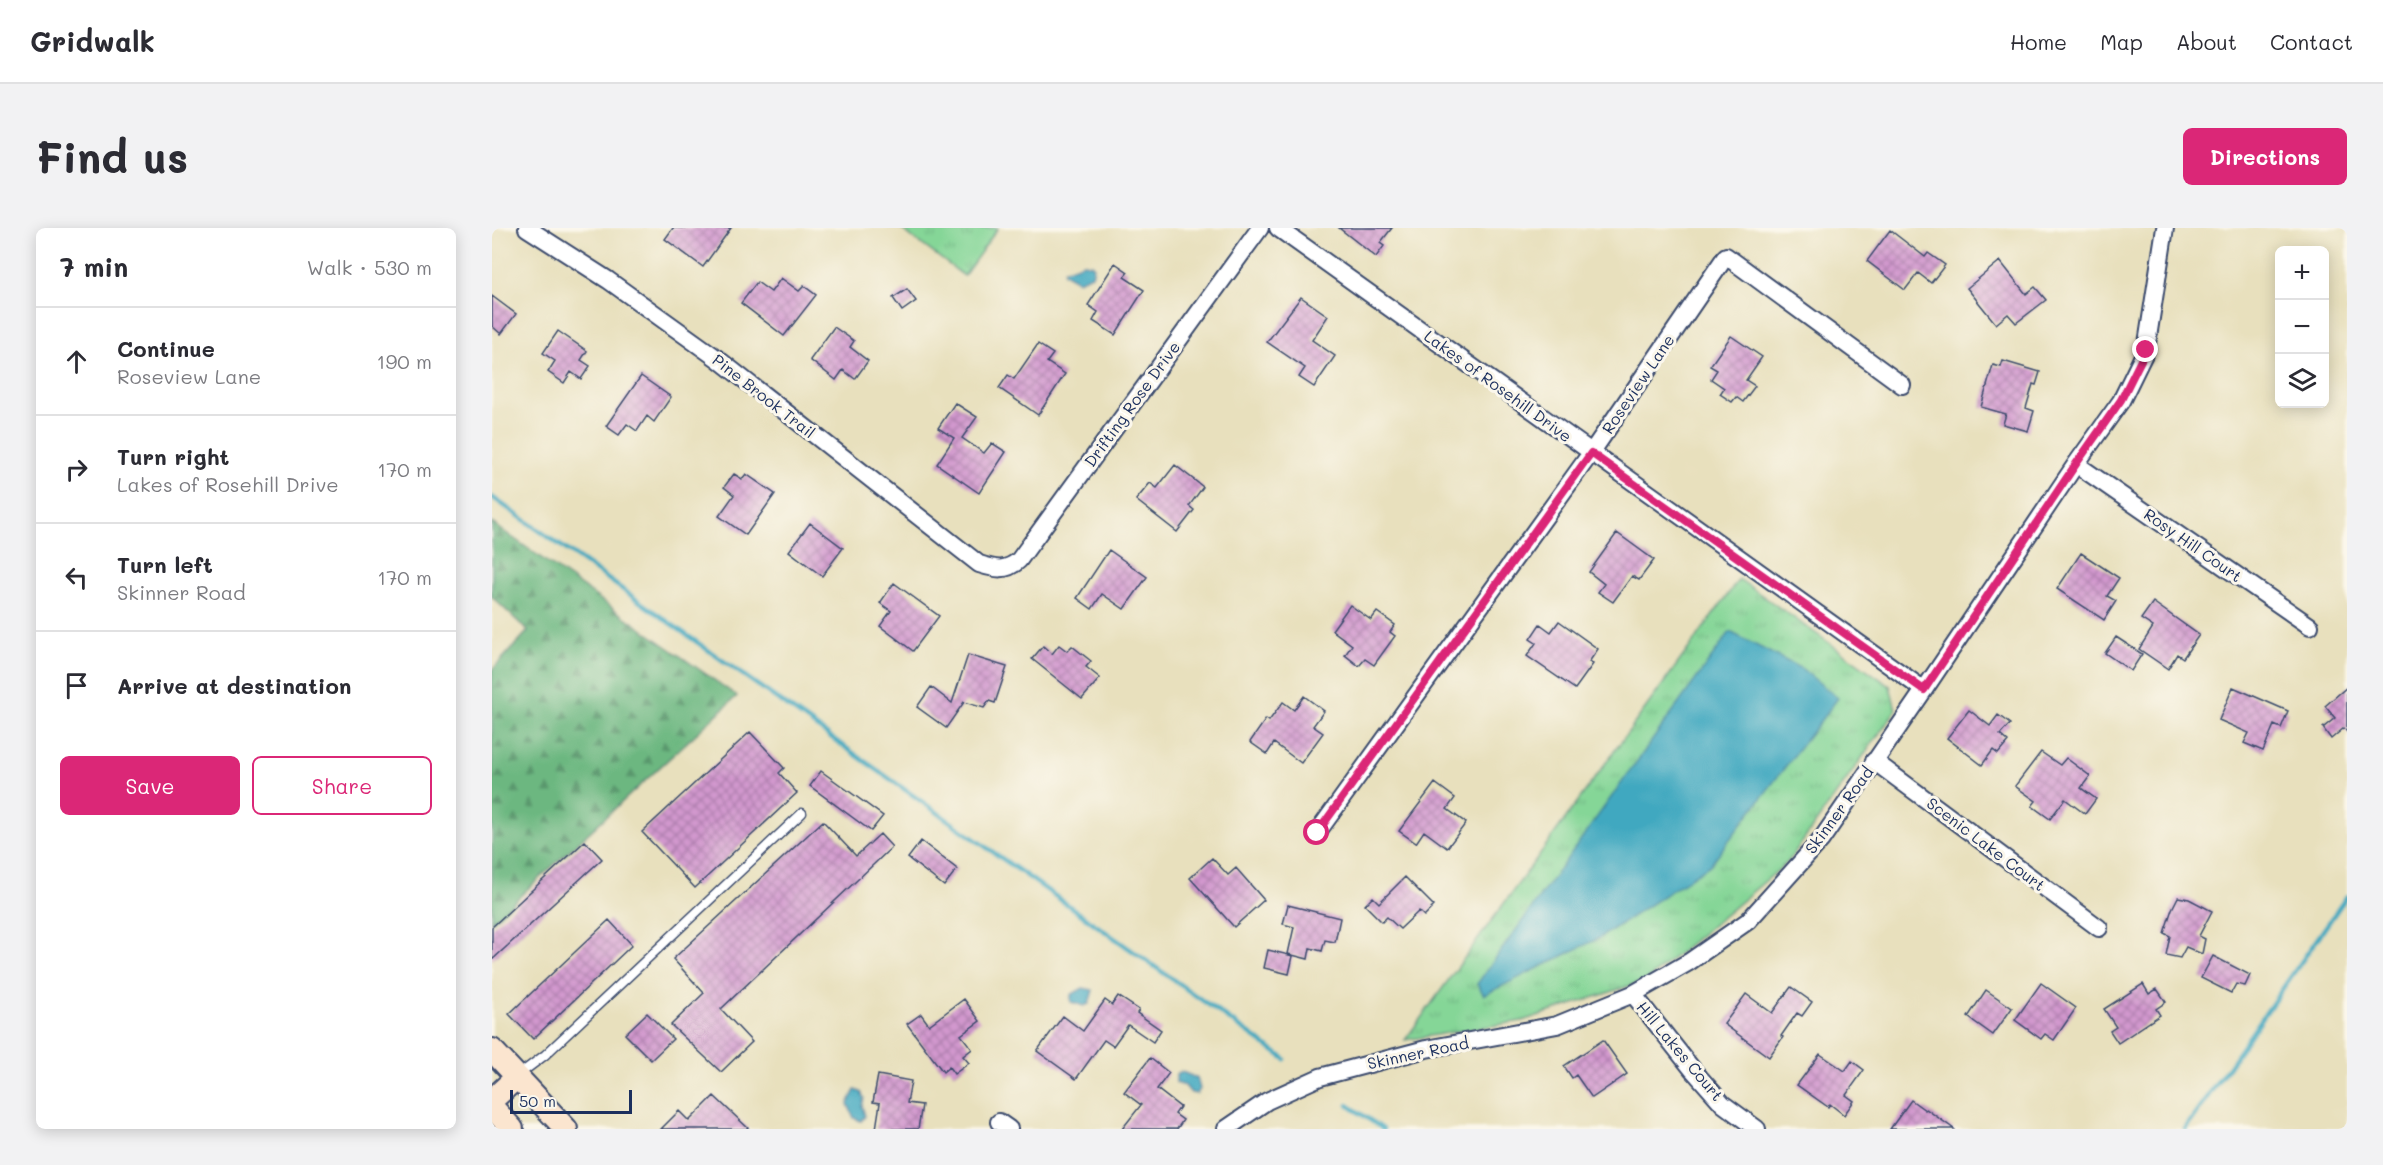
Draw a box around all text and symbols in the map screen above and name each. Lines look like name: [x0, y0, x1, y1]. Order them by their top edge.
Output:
text: Gridwalk: [30, 23, 155, 59]
text: Home: [2010, 28, 2067, 55]
text: Map: [2100, 28, 2143, 55]
text: About: [2176, 28, 2237, 55]
text: Contact: [2270, 28, 2353, 55]
button: Directions: [2183, 128, 2347, 185]
text: Find us: [36, 129, 188, 184]
map controls: [2275, 246, 2329, 408]
button: +: [2275, 246, 2329, 300]
text: 7 min: [60, 250, 128, 284]
text: Walk · 530 m: [307, 254, 432, 280]
button: −: [2275, 300, 2329, 354]
street label: Lakes of Rosehill Drive: [1420, 325, 1576, 446]
street label: Roseview Lane: [1597, 330, 1679, 437]
text: Continue: [117, 334, 215, 363]
route end: [2132, 336, 2158, 362]
street label: Drifting Rose Drive: [1079, 337, 1184, 471]
icon: ahead: [60, 345, 93, 378]
text: 190 m: [377, 348, 432, 374]
street label: Pine Brook Trail: [709, 349, 820, 442]
button: layers: [2275, 354, 2329, 408]
text: Roseview Lane: [117, 363, 261, 389]
text: Turn right: [117, 442, 229, 471]
icon: right: [60, 453, 93, 486]
text: 170 m: [377, 456, 432, 482]
text: Lakes of Rosehill Drive: [117, 471, 339, 497]
street label: Rosy Hill Court: [2140, 503, 2246, 586]
text: Turn left: [117, 550, 213, 579]
icon: left: [60, 561, 93, 594]
text: 170 m: [377, 564, 432, 590]
text: Skinner Road: [117, 579, 246, 605]
icon: arrive: [60, 669, 93, 702]
text: Arrive at destination: [117, 671, 352, 700]
button: Save: [60, 756, 240, 815]
button: Share: [252, 756, 432, 815]
street label: Skinner Road: [1800, 762, 1877, 858]
street label: Scenic Lake Court: [1923, 792, 2050, 895]
route start: [1303, 819, 1329, 845]
street label: Hill Lakes Court: [1633, 996, 1728, 1105]
street label: Skinner Road: [1365, 1032, 1470, 1073]
scale bar: [510, 1087, 632, 1114]
text: 50 m: [519, 1090, 556, 1111]

